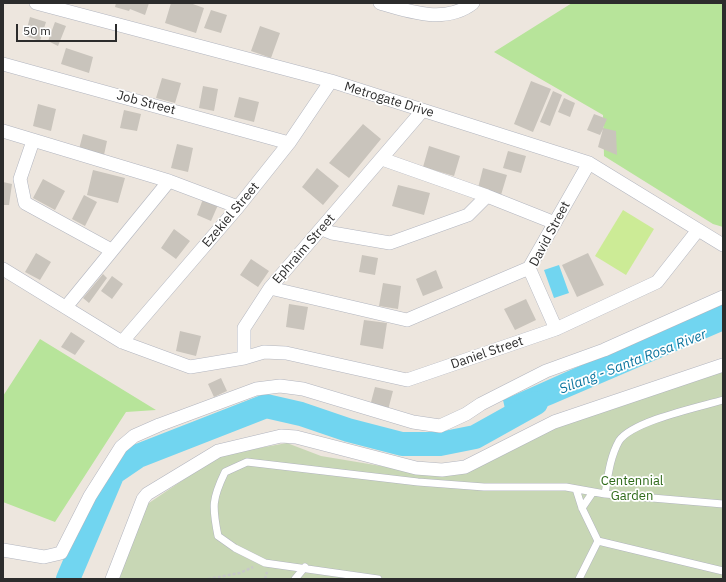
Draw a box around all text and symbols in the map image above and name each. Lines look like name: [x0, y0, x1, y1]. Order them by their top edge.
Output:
scale bar: [18, 16, 119, 42]
text: 50 m: [23, 23, 51, 38]
street label: Metrogate Drive: [342, 79, 436, 121]
street label: Job Street: [115, 88, 177, 118]
street label: Ezekiel Street: [199, 179, 263, 251]
street label: David Street: [526, 199, 574, 269]
street label: Ephraim Street: [269, 211, 339, 287]
water label: Silang - Santa Rosa River: [557, 326, 709, 398]
street label: Daniel Street: [449, 333, 525, 373]
park label: Centennial Garden: [601, 473, 663, 504]

